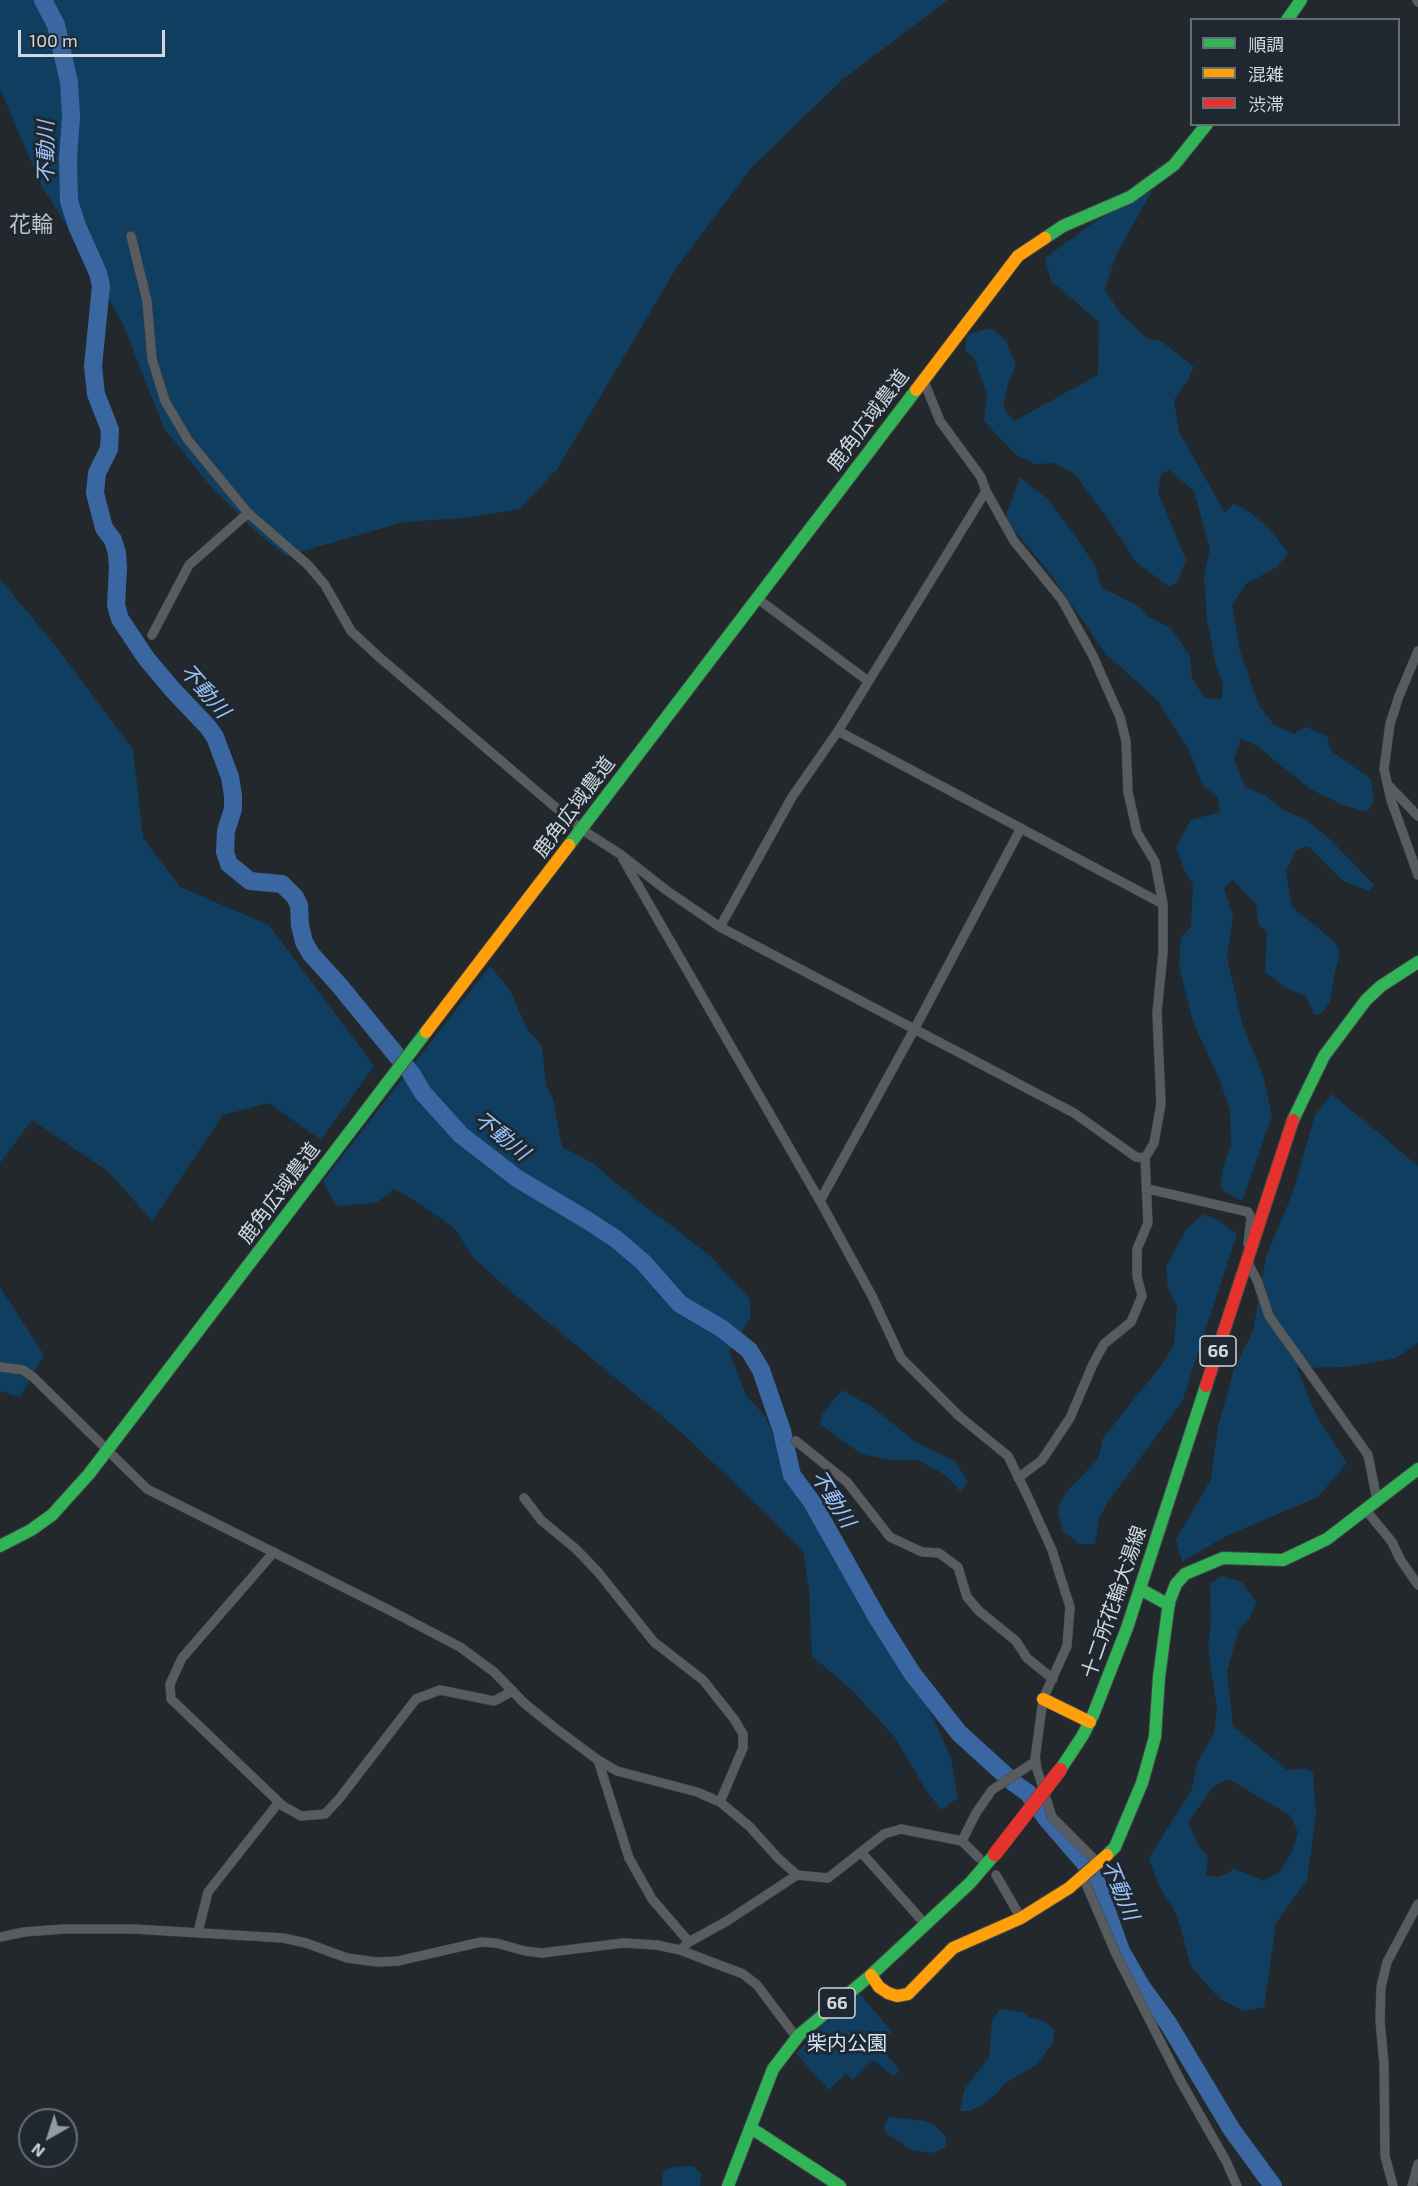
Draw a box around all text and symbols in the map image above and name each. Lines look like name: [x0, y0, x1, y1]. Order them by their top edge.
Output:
scale bar: [21, 18, 168, 56]
legend: [1190, 18, 1400, 126]
text: 100 m: [29, 29, 78, 51]
text: 順調: [1248, 33, 1284, 55]
text: 混雑: [1248, 63, 1284, 85]
text: 渋滞: [1248, 93, 1284, 115]
water label: 不動川: [33, 121, 59, 183]
district label: 花輪: [9, 212, 53, 238]
street label: 鹿角広域農道: [822, 365, 914, 475]
water label: 不動川: [175, 659, 235, 723]
street label: 鹿角広域農道: [528, 752, 620, 862]
water label: 不動川: [470, 1106, 534, 1166]
street label: 鹿角広域農道: [233, 1138, 325, 1248]
road number: 66: [1200, 1336, 1236, 1366]
water label: 不動川: [806, 1466, 860, 1532]
street label: 十二所花輪大湯線: [1077, 1522, 1151, 1682]
water label: 不動川: [1096, 1856, 1144, 1924]
road number: 66: [819, 1988, 855, 2018]
park label: 柴内公園: [807, 2031, 887, 2055]
north arrow: [18, 2108, 78, 2168]
text: N: [27, 2140, 48, 2162]

